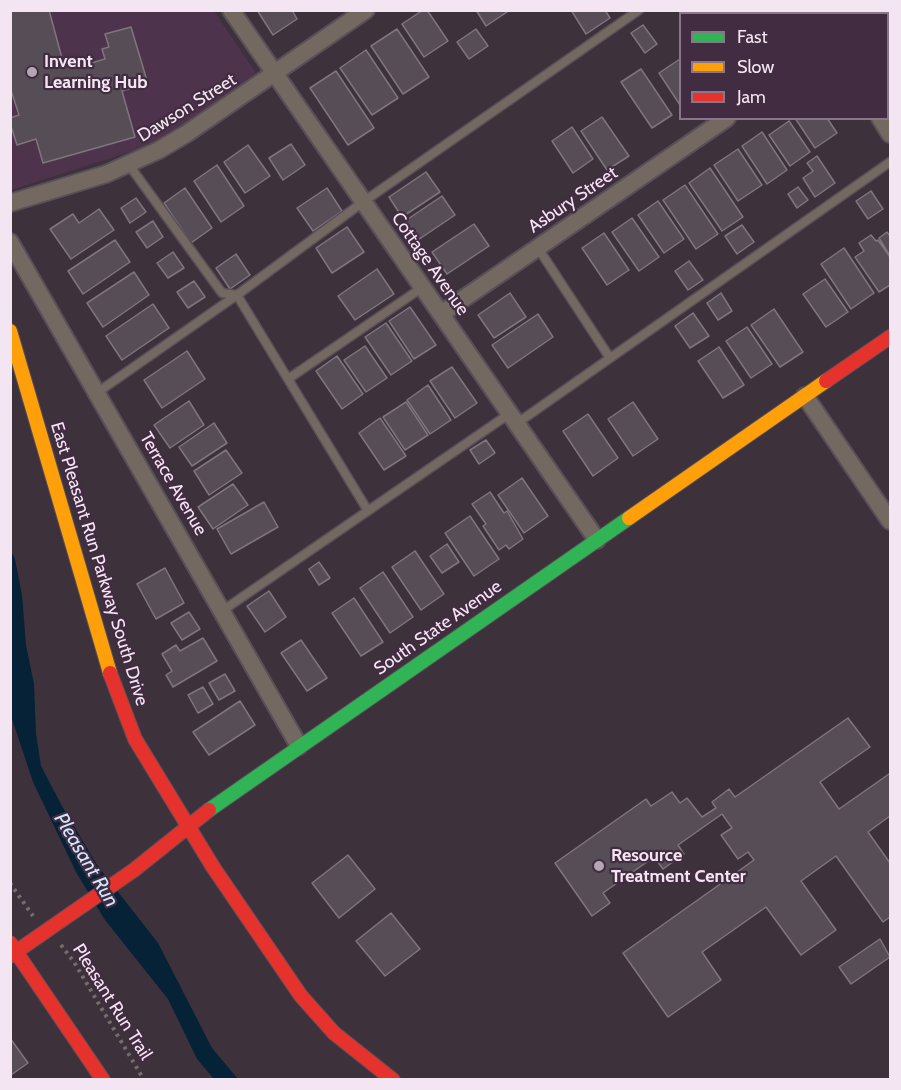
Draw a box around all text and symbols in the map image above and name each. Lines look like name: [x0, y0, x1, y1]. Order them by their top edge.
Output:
legend: [679, 12, 889, 120]
text: Fast: [737, 26, 768, 48]
place label: Invent Learning Hub: [44, 51, 147, 94]
text: Slow: [737, 56, 774, 78]
marker: Invent Learning Hub: [25, 65, 39, 79]
street label: Dawson Street: [134, 69, 240, 147]
text: Jam: [737, 86, 766, 108]
street label: Asbury Street: [524, 162, 622, 238]
street label: Cottage Avenue: [387, 208, 473, 320]
street label: East Pleasant Run Parkway South Drive: [45, 419, 153, 709]
street label: Terrace Avenue: [135, 429, 211, 539]
street label: South State Avenue: [370, 576, 506, 680]
water label: Pleasant Run: [49, 809, 123, 911]
place label: Resource Treatment Center: [611, 845, 746, 888]
marker: Resource Treatment Center: [592, 859, 606, 873]
street label: Pleasant Run Trail: [68, 940, 156, 1064]

